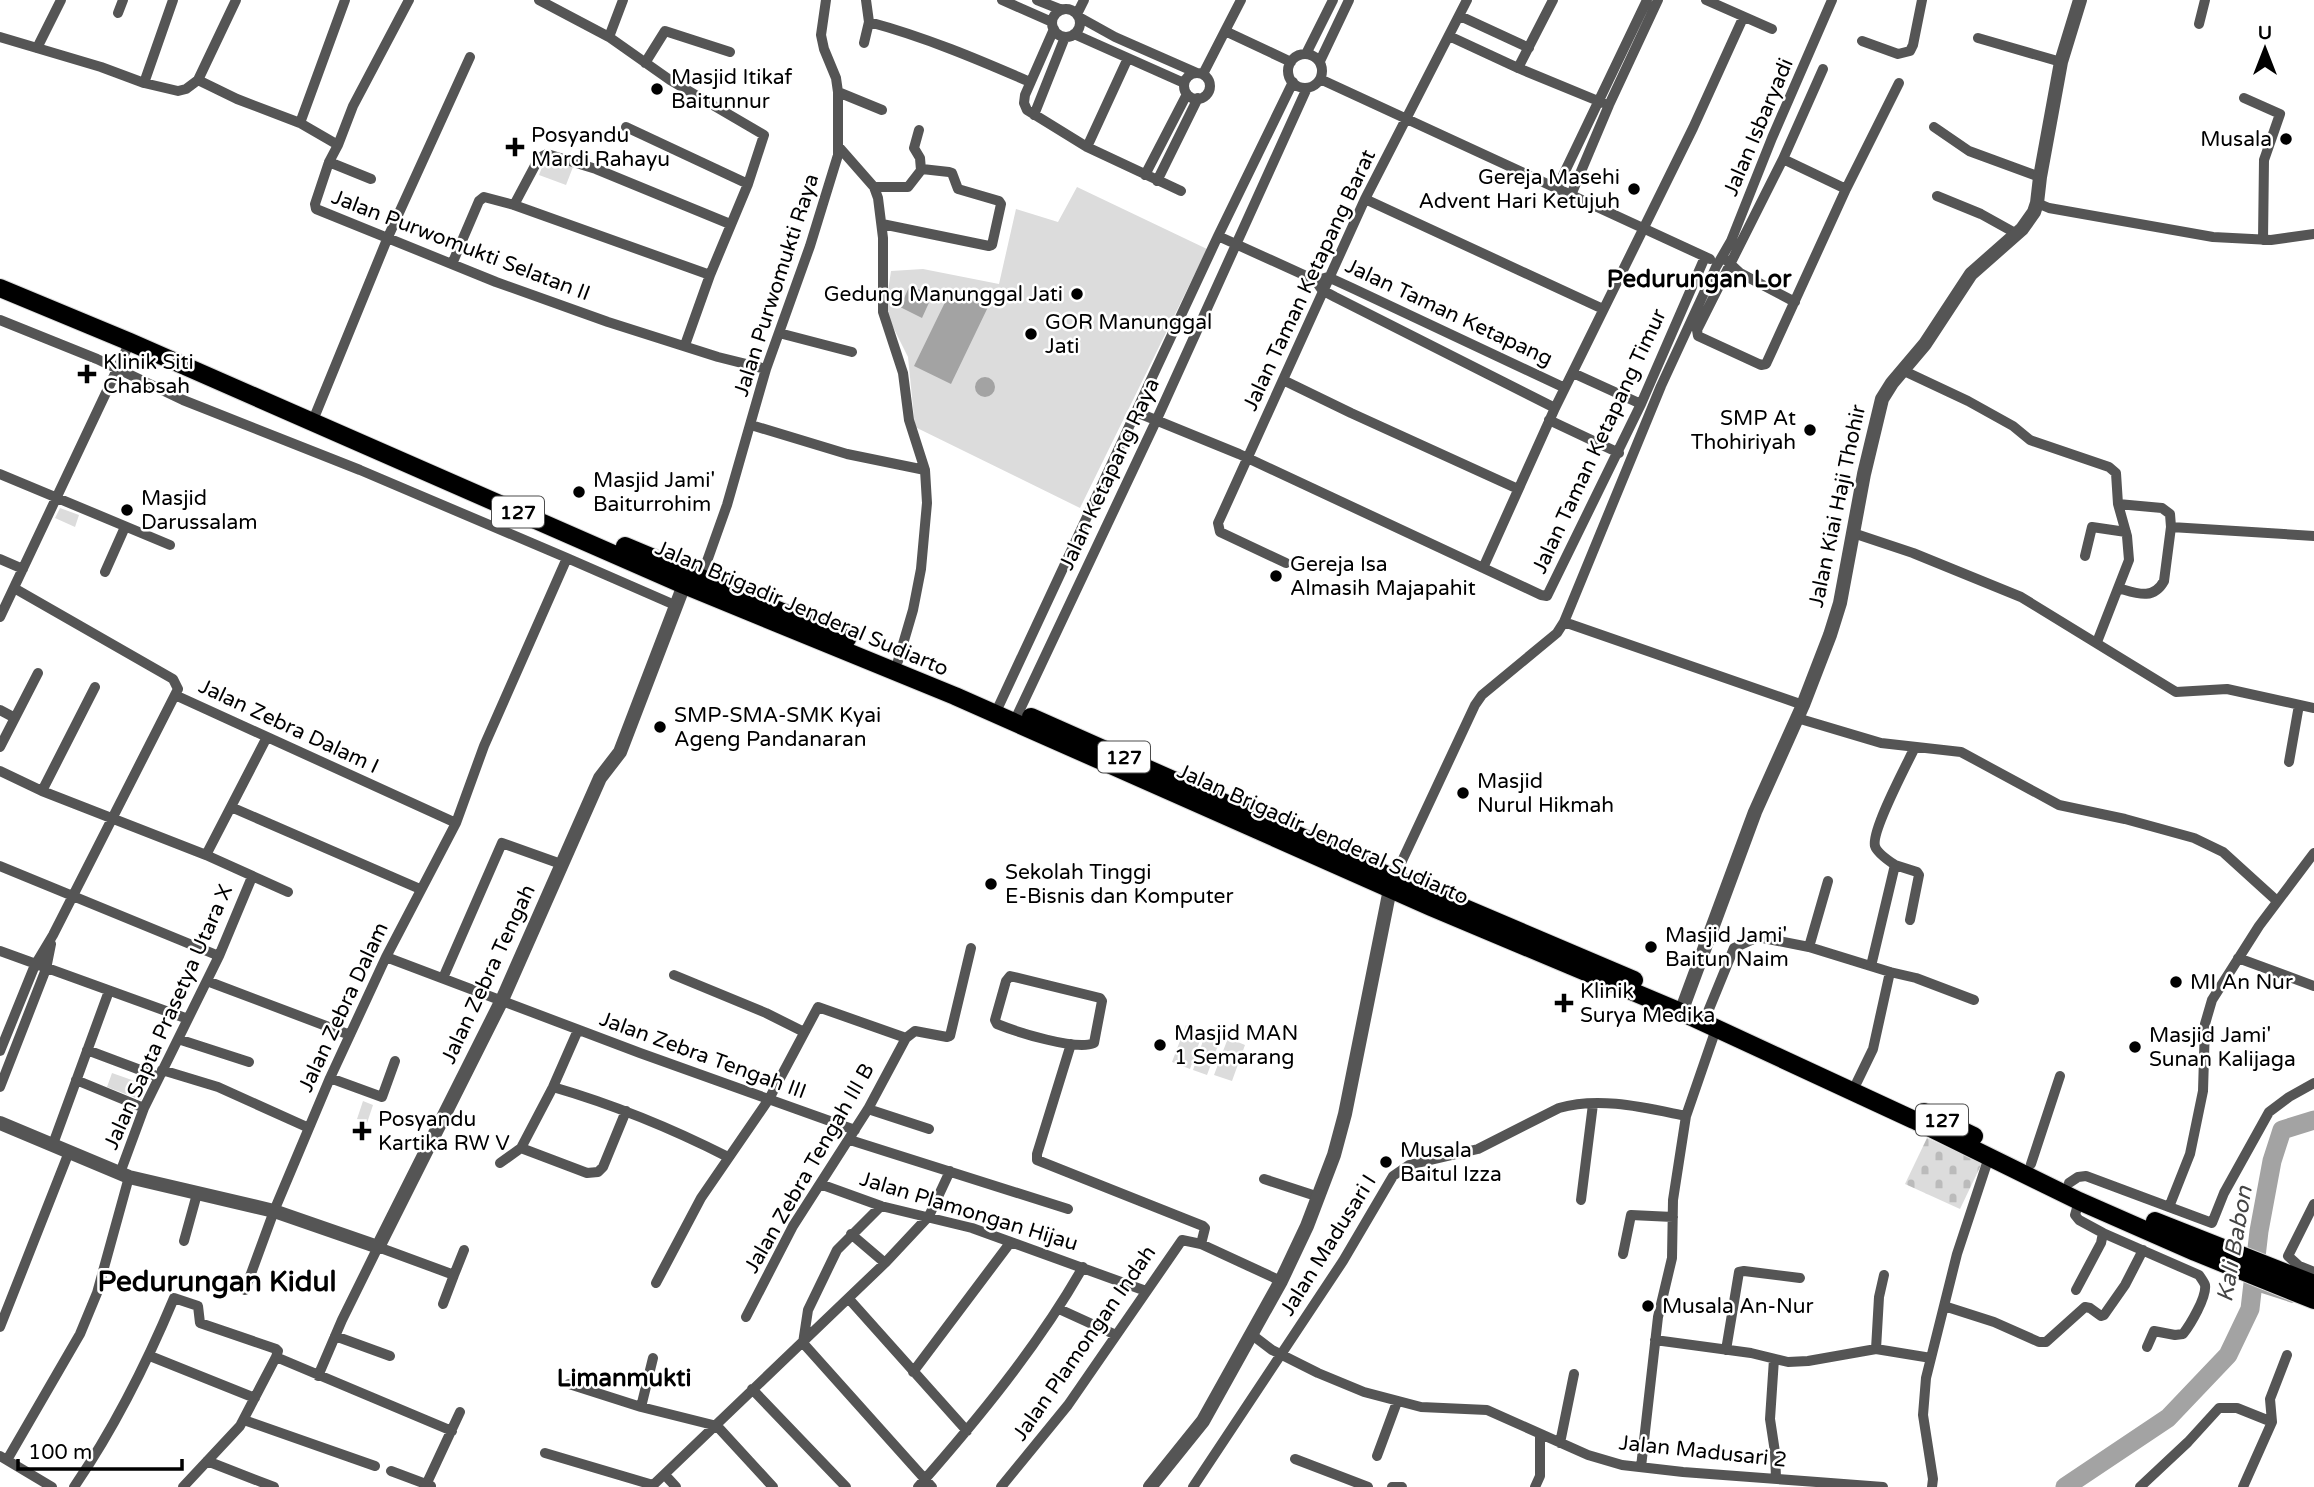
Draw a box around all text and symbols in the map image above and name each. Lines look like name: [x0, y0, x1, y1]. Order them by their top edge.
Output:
north arrow: [2230, 14, 2300, 84]
text: U: [2258, 22, 2272, 44]
street label: Jalan Isbaryadi: [1718, 55, 1799, 200]
place label: Masjid Itikaf Baitunnur: [671, 65, 792, 114]
marker: Masjid Itikaf Baitunnur: [649, 81, 665, 97]
place label: Posyandu Mardi Rahayu: [531, 123, 670, 172]
place label: Musala: [2200, 127, 2272, 152]
marker: Musala: [2278, 131, 2294, 147]
marker: Posyandu Mardi Rahayu: [505, 137, 525, 157]
street label: Jalan Taman Ketapang Barat: [1238, 146, 1381, 415]
place label: Gereja Masehi Advent Hari Ketujuh: [1418, 165, 1620, 214]
street label: Jalan Purwomukti Raya: [729, 171, 824, 400]
marker: Gereja Masehi Advent Hari Ketujuh: [1626, 181, 1642, 197]
street label: Jalan Purwomukti Selatan II: [328, 185, 594, 306]
street label: Jalan Taman Ketapang: [1341, 253, 1556, 372]
district label: Pedurungan Lor: [1607, 265, 1792, 294]
place label: Gedung Manunggal Jati: [824, 282, 1063, 307]
marker: Gedung Manunggal Jati: [1069, 286, 1085, 302]
street label: Jalan Taman Ketapang Timur: [1527, 305, 1672, 578]
place label: GOR Manunggal Jati: [1045, 310, 1212, 359]
marker: GOR Manunggal Jati: [1023, 326, 1039, 342]
place label: Klinik Siti Chabsah: [103, 350, 194, 399]
marker: Klinik Siti Chabsah: [77, 364, 97, 384]
street label: Jalan Ketapang Raya: [1054, 374, 1165, 574]
street label: Jalan Kiai Haji Thohir: [1804, 402, 1871, 610]
place label: SMP At Thohiriyah: [1691, 406, 1796, 455]
marker: SMP At Thohiriyah: [1802, 422, 1818, 438]
place label: Masjid Jami' Baiturrohim: [593, 468, 715, 517]
marker: Masjid Jami' Baiturrohim: [571, 484, 587, 500]
place label: Masjid Darussalam: [141, 486, 257, 535]
road number: 127: [492, 496, 544, 527]
marker: Masjid Darussalam: [119, 502, 135, 518]
street label: Jalan Brigadir Jenderal Sudiarto: [651, 535, 952, 682]
place label: Gereja Isa Almasih Majapahit: [1290, 552, 1476, 601]
marker: Gereja Isa Almasih Majapahit: [1268, 568, 1284, 584]
street label: Jalan Zebra Dalam I: [195, 674, 383, 779]
place label: SMP-SMA-SMK Kyai Ageng Pandanaran: [674, 703, 881, 752]
marker: SMP-SMA-SMK Kyai Ageng Pandanaran: [652, 719, 668, 735]
road number: 127: [1098, 742, 1150, 772]
street label: Jalan Brigadir Jenderal Sudiarto: [1173, 759, 1472, 910]
place label: Masjid Nurul Hikmah: [1477, 769, 1614, 818]
marker: Masjid Nurul Hikmah: [1455, 785, 1471, 801]
place label: Sekolah Tinggi E-Bisnis dan Komputer: [1005, 860, 1233, 909]
marker: Sekolah Tinggi E-Bisnis dan Komputer: [983, 876, 999, 892]
street label: Jalan Sapta Prasetya Utara X: [99, 881, 238, 1153]
street label: Jalan Zebra Tengah: [436, 881, 541, 1068]
street label: Jalan Zebra Dalam: [293, 918, 394, 1096]
place label: Masjid Jami' Baitun Naim: [1665, 923, 1789, 972]
marker: Masjid Jami' Baitun Naim: [1643, 939, 1659, 955]
place label: MI An Nur: [2190, 970, 2293, 995]
marker: MI An Nur: [2168, 974, 2184, 990]
place label: Klinik Surya Medika: [1580, 979, 1715, 1028]
marker: Klinik Surya Medika: [1554, 993, 1574, 1013]
street label: Jalan Zebra Tengah III: [596, 1006, 810, 1105]
place label: Masjid MAN 1 Semarang: [1174, 1021, 1298, 1070]
place label: Masjid Jami' Sunan Kalijaga: [2149, 1023, 2296, 1072]
marker: Masjid MAN 1 Semarang: [1152, 1037, 1168, 1053]
marker: Masjid Jami' Sunan Kalijaga: [2127, 1039, 2143, 1055]
street label: Jalan Zebra Tengah III B: [739, 1059, 880, 1278]
road number: 127: [1916, 1104, 1968, 1136]
place label: Posyandu Kartika RW V: [378, 1107, 510, 1156]
marker: Posyandu Kartika RW V: [352, 1121, 372, 1141]
place label: Musala Baitul Izza: [1400, 1138, 1502, 1187]
marker: Musala Baitul Izza: [1378, 1154, 1394, 1170]
street label: Jalan Plamongan Hijau: [857, 1166, 1081, 1257]
street label: Jalan Madusari I: [1275, 1170, 1382, 1320]
water label: Kali Babon: [2211, 1183, 2259, 1304]
street label: Jalan Plamongan Indah: [1008, 1241, 1161, 1446]
district label: Pedurungan Kidul: [98, 1265, 336, 1299]
place label: Musala An-Nur: [1662, 1294, 1814, 1319]
marker: Musala An-Nur: [1640, 1298, 1656, 1314]
district label: Limanmukti: [557, 1364, 691, 1393]
scale bar: [18, 1428, 182, 1472]
street label: Jalan Madusari 2: [1618, 1430, 1788, 1473]
text: 100 m: [28, 1440, 92, 1465]

